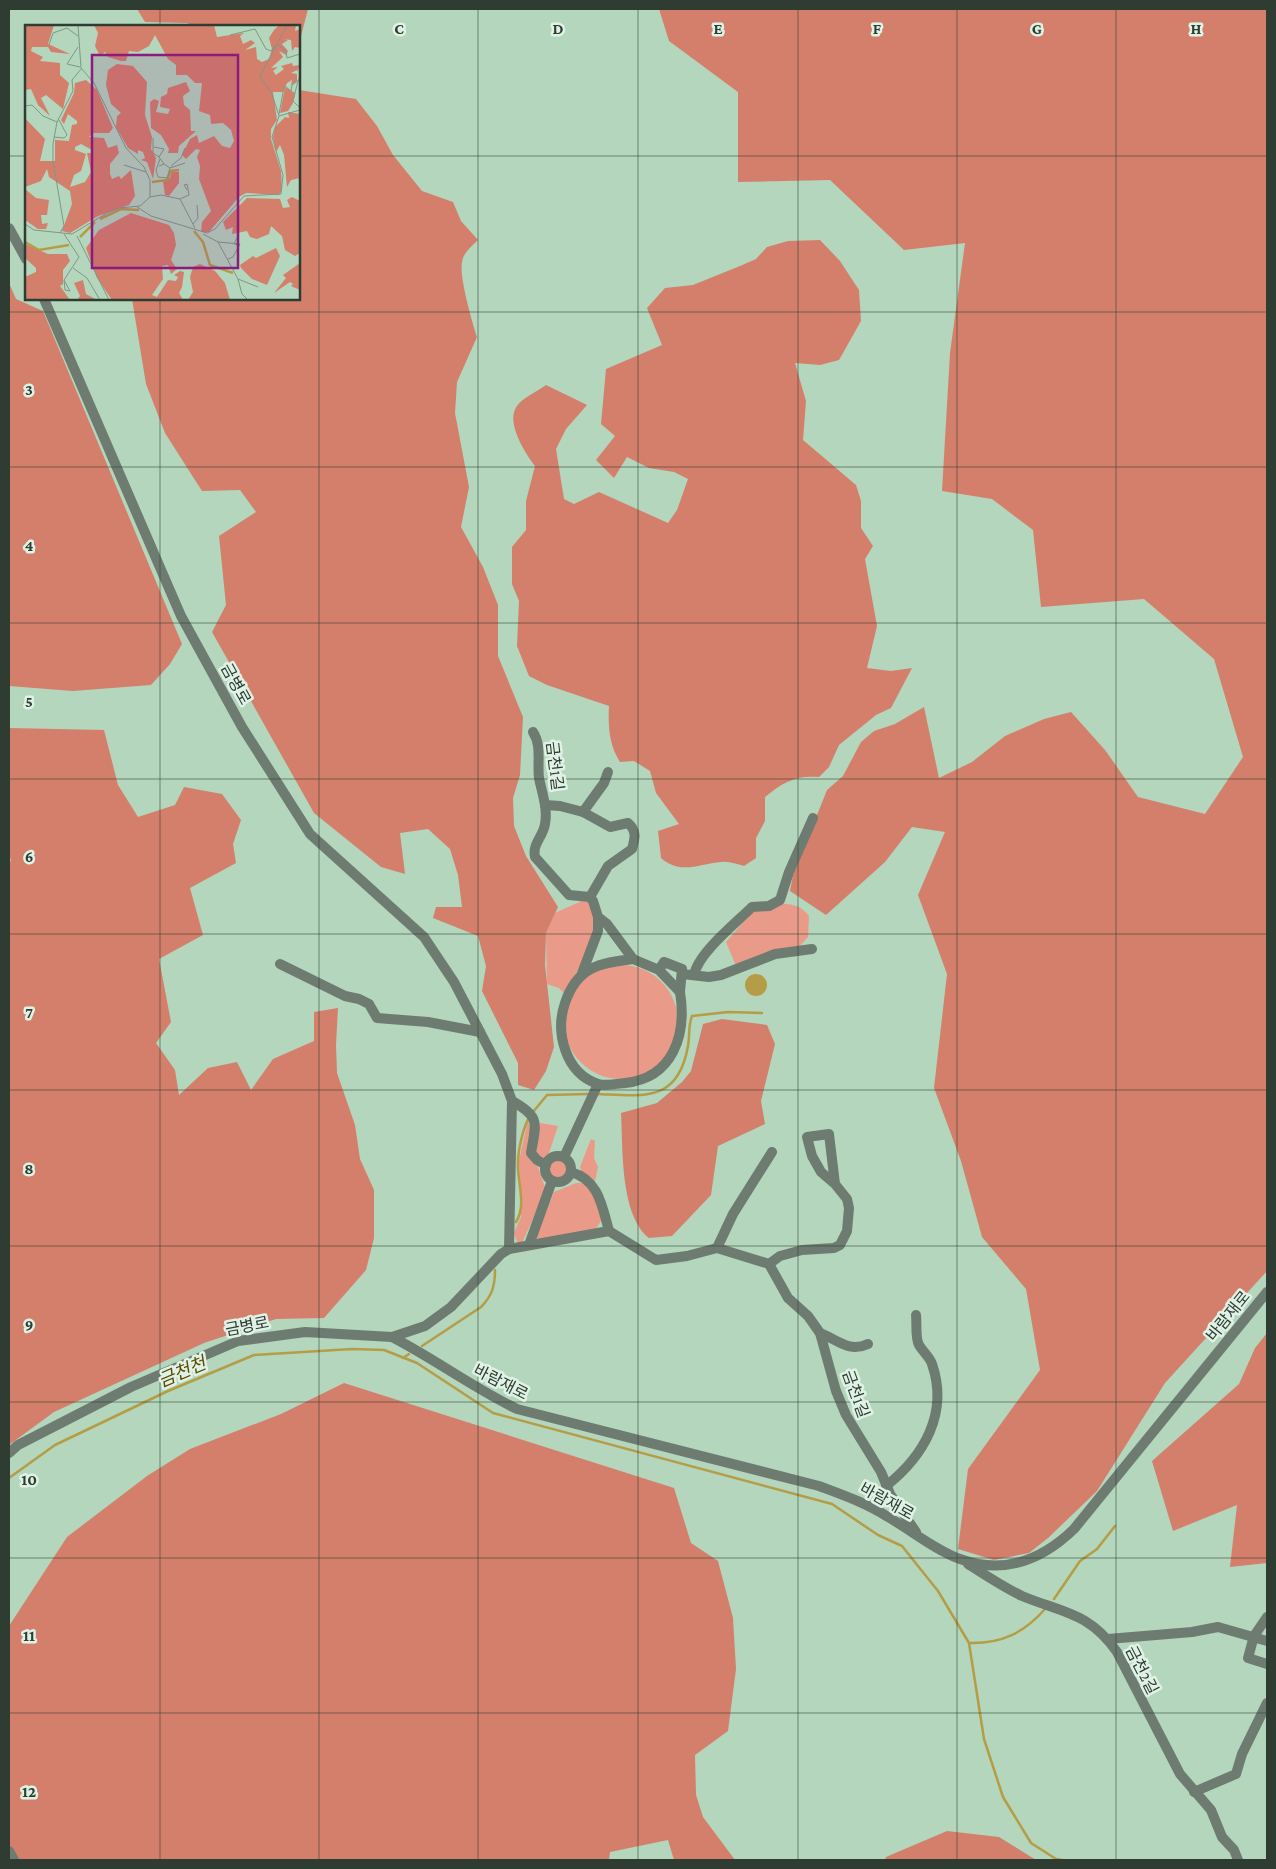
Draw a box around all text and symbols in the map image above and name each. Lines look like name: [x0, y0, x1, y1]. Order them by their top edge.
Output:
text: C: [394, 20, 404, 37]
text: D: [552, 20, 564, 37]
text: E: [713, 20, 723, 37]
text: F: [873, 20, 882, 37]
text: G: [1032, 20, 1042, 37]
text: H: [1191, 20, 1202, 37]
inset map: [25, 25, 300, 300]
text: 3: [25, 381, 33, 398]
text: 4: [25, 537, 34, 554]
street label: 금병로: [218, 661, 254, 708]
text: 5: [25, 693, 33, 710]
street label: 금천1길: [544, 740, 566, 792]
text: 6: [25, 848, 33, 865]
text: 7: [25, 1004, 33, 1021]
text: 8: [24, 1160, 34, 1177]
street label: 바람재로: [1203, 1288, 1253, 1344]
street label: 금병로: [224, 1313, 271, 1339]
text: 9: [25, 1316, 33, 1333]
water label: 금천천: [155, 1352, 211, 1391]
street label: 바람재로: [471, 1361, 531, 1403]
street label: 금천1길: [840, 1368, 872, 1420]
text: 10: [21, 1471, 37, 1488]
street label: 바람재로: [857, 1479, 917, 1523]
text: 11: [23, 1627, 35, 1644]
street label: 금천2길: [1123, 1643, 1161, 1697]
text: 12: [22, 1783, 36, 1800]

